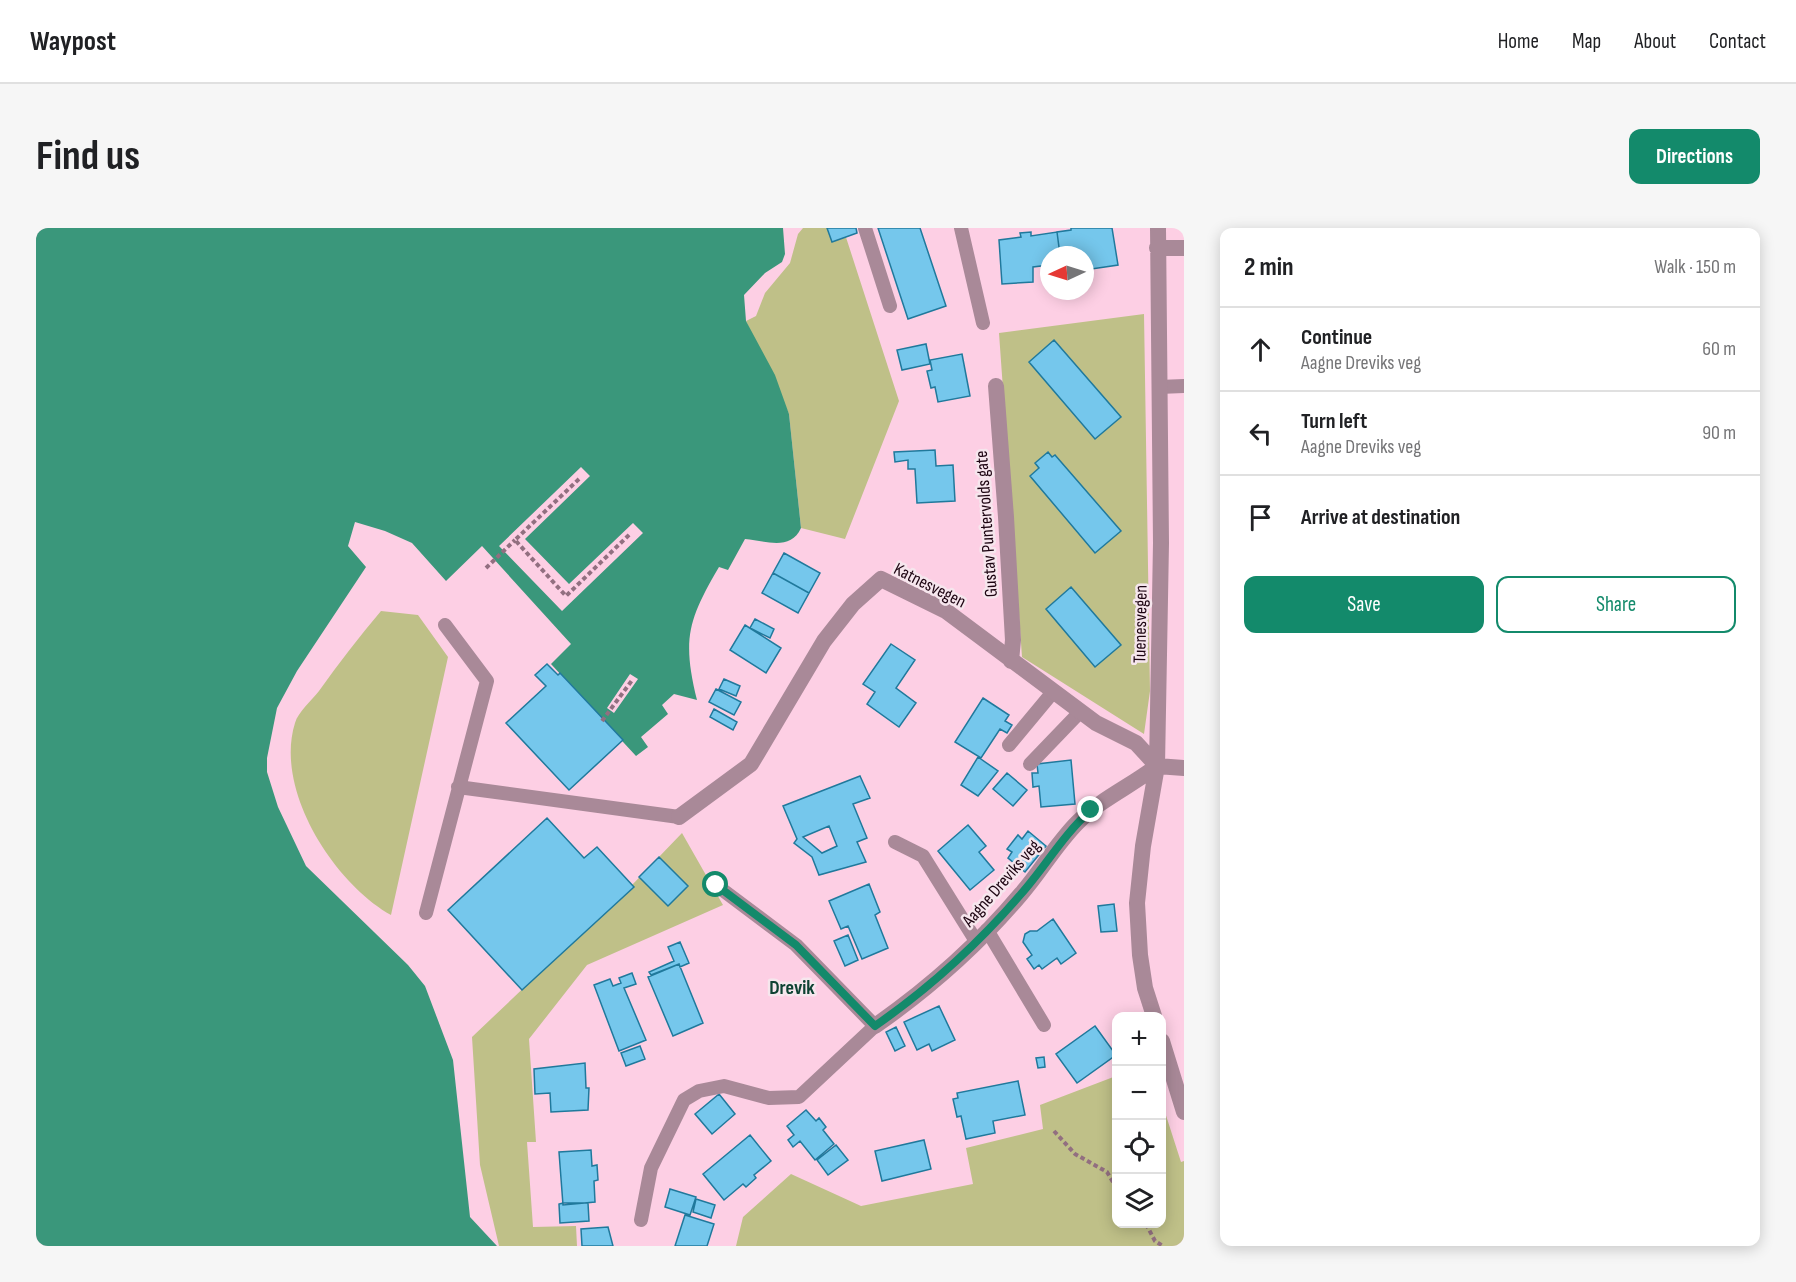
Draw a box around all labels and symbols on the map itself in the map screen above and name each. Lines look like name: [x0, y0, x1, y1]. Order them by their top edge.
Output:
north arrow: [1040, 246, 1094, 300]
street label: Gustav Puntervolds gate: [971, 450, 1002, 598]
street label: Katnesvegen: [890, 558, 969, 612]
street label: Tuenesvegen: [1129, 585, 1152, 663]
route end: [1077, 796, 1103, 822]
street label: Aagne Dreviks veg: [957, 836, 1045, 932]
route start: [702, 871, 728, 897]
district label: Drevik: [769, 976, 815, 1000]

